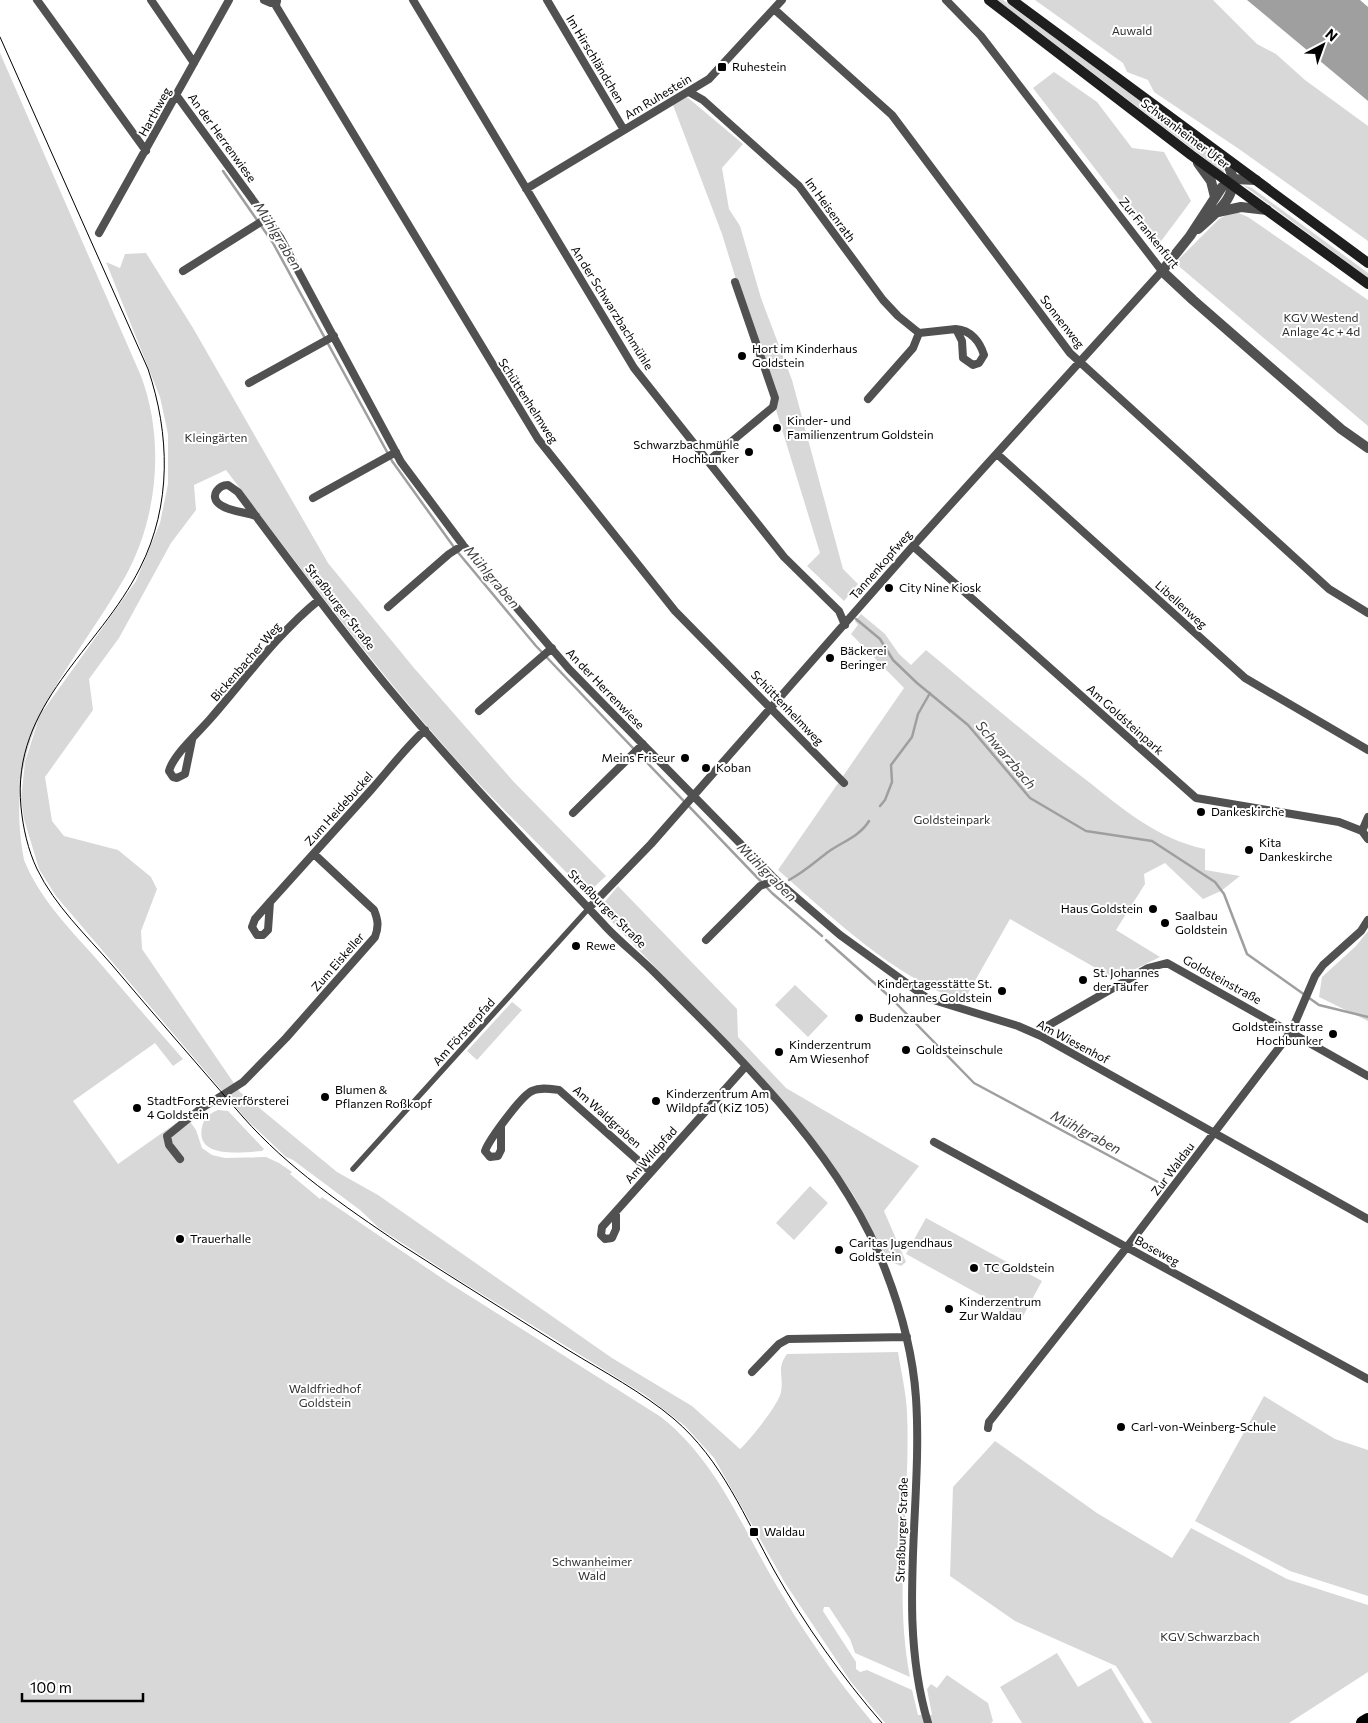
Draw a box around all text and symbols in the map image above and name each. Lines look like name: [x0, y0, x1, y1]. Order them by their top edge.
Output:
street label: Im Hirschländchen: [564, 12, 628, 105]
north arrow: [1298, 20, 1348, 70]
park label: Auwald: [1112, 23, 1152, 37]
text: N: [1322, 25, 1341, 45]
place label: Ruhestein: [732, 59, 786, 73]
marker: Ruhestein: [716, 61, 728, 73]
street label: Am Ruhestein: [622, 71, 693, 122]
street label: Harthweg: [135, 84, 174, 139]
street label: An der Herrenwiese: [186, 90, 260, 185]
street label: Schwanheimer Ufer: [1139, 95, 1233, 171]
street label: Im Heisenrath: [803, 175, 859, 244]
street label: Zur Frankenfurt: [1117, 194, 1183, 271]
water label: Mühlgraben: [251, 199, 306, 273]
street label: An der Schwarzbachmühle: [569, 243, 657, 372]
street label: Sonnenweg: [1038, 292, 1088, 351]
park label: KGV Westend Anlage 4c + 4d: [1282, 310, 1360, 338]
place label: Hort im Kinderhaus Goldstein: [752, 341, 857, 369]
marker: Hort im Kinderhaus Goldstein: [736, 350, 748, 362]
street label: Schüttenhelmweg: [496, 355, 562, 446]
place label: Kinder- und Familienzentrum Goldstein: [787, 413, 934, 441]
marker: Kinder- und Familienzentrum Goldstein: [771, 422, 783, 434]
park label: Kleingärten: [185, 430, 247, 444]
place label: Schwarzbachmühle Hochbunker: [633, 437, 739, 465]
marker: Schwarzbachmühle Hochbunker: [743, 446, 755, 458]
street label: Tannenkopfweg: [846, 526, 914, 602]
water label: Mühlgraben: [461, 542, 524, 612]
street label: Straßburger Straße: [303, 561, 379, 652]
street label: Libellenweg: [1153, 577, 1211, 631]
place label: City Nine Kiosk: [899, 580, 982, 594]
marker: City Nine Kiosk: [883, 582, 895, 594]
street label: Bickenbacher Weg: [207, 619, 284, 704]
place label: Bäckerei Beringer: [840, 643, 887, 671]
street label: An der Herrenwiese: [564, 645, 648, 731]
marker: Bäckerei Beringer: [824, 652, 836, 664]
street label: Schüttenhelmweg: [749, 667, 827, 748]
street label: Am Goldsteinpark: [1084, 681, 1167, 758]
water label: Schwarzbach: [973, 717, 1040, 792]
place label: Meins Friseur: [602, 750, 675, 764]
marker: Meins Friseur: [679, 752, 691, 764]
place label: Koban: [716, 760, 751, 774]
marker: Koban: [700, 762, 712, 774]
street label: Zum Heidebuckel: [301, 769, 375, 848]
place label: Dankeskirche: [1211, 804, 1284, 818]
marker: Dankeskirche: [1195, 806, 1207, 818]
park label: Goldsteinpark: [913, 812, 991, 826]
place label: Kita Dankeskirche: [1259, 835, 1332, 863]
water label: Mühlgraben: [734, 838, 801, 905]
marker: Kita Dankeskirche: [1243, 844, 1255, 856]
street label: Straßburger Straße: [566, 866, 650, 950]
place label: Haus Goldstein: [1061, 901, 1143, 915]
marker: Haus Goldstein: [1147, 903, 1159, 915]
place label: Saalbau Goldstein: [1175, 908, 1228, 936]
marker: Saalbau Goldstein: [1159, 917, 1171, 929]
street label: Zum Eiskeller: [308, 929, 367, 993]
place label: Rewe: [586, 938, 616, 952]
marker: Rewe: [570, 940, 582, 952]
street label: Goldsteinstraße: [1181, 952, 1264, 1006]
place label: St. Johannes der Täufer: [1093, 965, 1159, 993]
marker: St. Johannes der Täufer: [1077, 974, 1089, 986]
place label: Kindertagesstätte St. Johannes Goldstein: [877, 976, 992, 1005]
marker: Kindertagesstätte St. Johannes Goldstein: [996, 985, 1008, 997]
street label: Am Försterpfad: [429, 995, 497, 1068]
place label: Budenzauber: [869, 1010, 941, 1024]
marker: Budenzauber: [853, 1012, 865, 1024]
street label: Am Wiesenhof: [1035, 1016, 1112, 1066]
place label: Goldsteinstrasse Hochbunker: [1232, 1019, 1323, 1047]
marker: Goldsteinstrasse Hochbunker: [1327, 1028, 1339, 1040]
place label: Kinderzentrum Am Wiesenhof: [789, 1037, 871, 1065]
place label: Goldsteinschule: [916, 1042, 1003, 1056]
marker: Goldsteinschule: [900, 1044, 912, 1056]
marker: Kinderzentrum Am Wiesenhof: [773, 1046, 785, 1058]
place label: Blumen & Pflanzen Roßkopf: [335, 1082, 432, 1110]
street label: Am Waldgraben: [571, 1082, 645, 1150]
place label: Kinderzentrum Am Wildpfad (KiZ 105): [666, 1086, 769, 1114]
marker: Blumen & Pflanzen Roßkopf: [319, 1091, 331, 1103]
place label: StadtForst Revierförsterei 4 Goldstein: [147, 1093, 289, 1121]
marker: Kinderzentrum Am Wildpfad (KiZ 105): [650, 1095, 662, 1107]
marker: StadtForst Revierförsterei 4 Goldstein: [131, 1102, 143, 1114]
water label: Mühlgraben: [1048, 1106, 1124, 1157]
street label: Am Wildpfad: [621, 1123, 679, 1185]
street label: Zur Waldau: [1148, 1139, 1197, 1198]
place label: Trauerhalle: [190, 1231, 251, 1245]
street label: Boseweg: [1133, 1232, 1183, 1268]
marker: Trauerhalle: [174, 1233, 186, 1245]
place label: Caritas Jugendhaus Goldstein: [849, 1235, 952, 1263]
marker: Caritas Jugendhaus Goldstein: [833, 1244, 845, 1256]
place label: TC Goldstein: [984, 1260, 1054, 1274]
marker: TC Goldstein: [968, 1262, 980, 1274]
place label: Kinderzentrum Zur Waldau: [959, 1294, 1041, 1322]
marker: Kinderzentrum Zur Waldau: [943, 1303, 955, 1315]
park label: Waldfriedhof Goldstein: [289, 1381, 361, 1409]
place label: Carl-von-Weinberg-Schule: [1131, 1419, 1276, 1433]
marker: Carl-von-Weinberg-Schule: [1115, 1421, 1127, 1433]
street label: Straßburger Straße: [892, 1477, 910, 1583]
place label: Waldau: [764, 1524, 805, 1538]
marker: Waldau: [748, 1526, 760, 1538]
park label: Schwanheimer Wald: [552, 1554, 632, 1582]
park label: KGV Schwarzbach: [1160, 1629, 1260, 1643]
scale bar: [22, 1670, 144, 1702]
text: 100 m: [30, 1678, 72, 1696]

